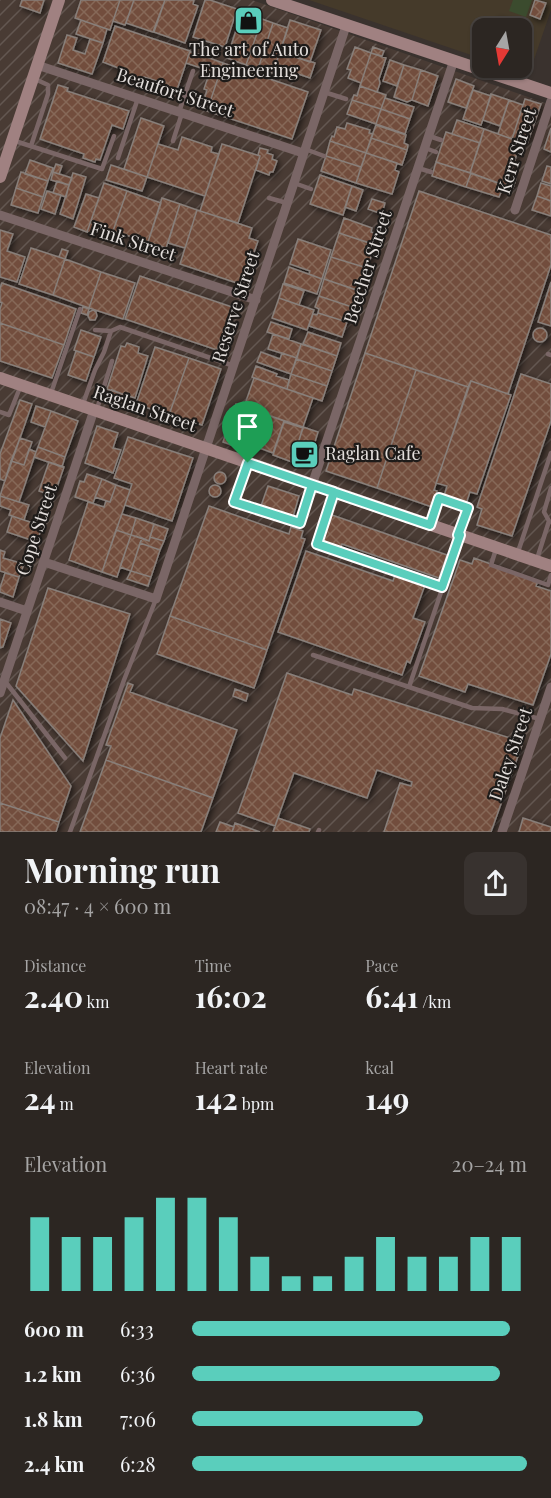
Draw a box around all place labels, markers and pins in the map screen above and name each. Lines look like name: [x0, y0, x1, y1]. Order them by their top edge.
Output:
shop icon: The art of Auto Engineering: [233, 5, 265, 37]
place label: The art of Auto Engineering: [189, 37, 309, 82]
pin: [222, 401, 273, 463]
cafe icon: Raglan Cafe: [288, 438, 320, 470]
place label: Raglan Cafe: [325, 441, 421, 465]

